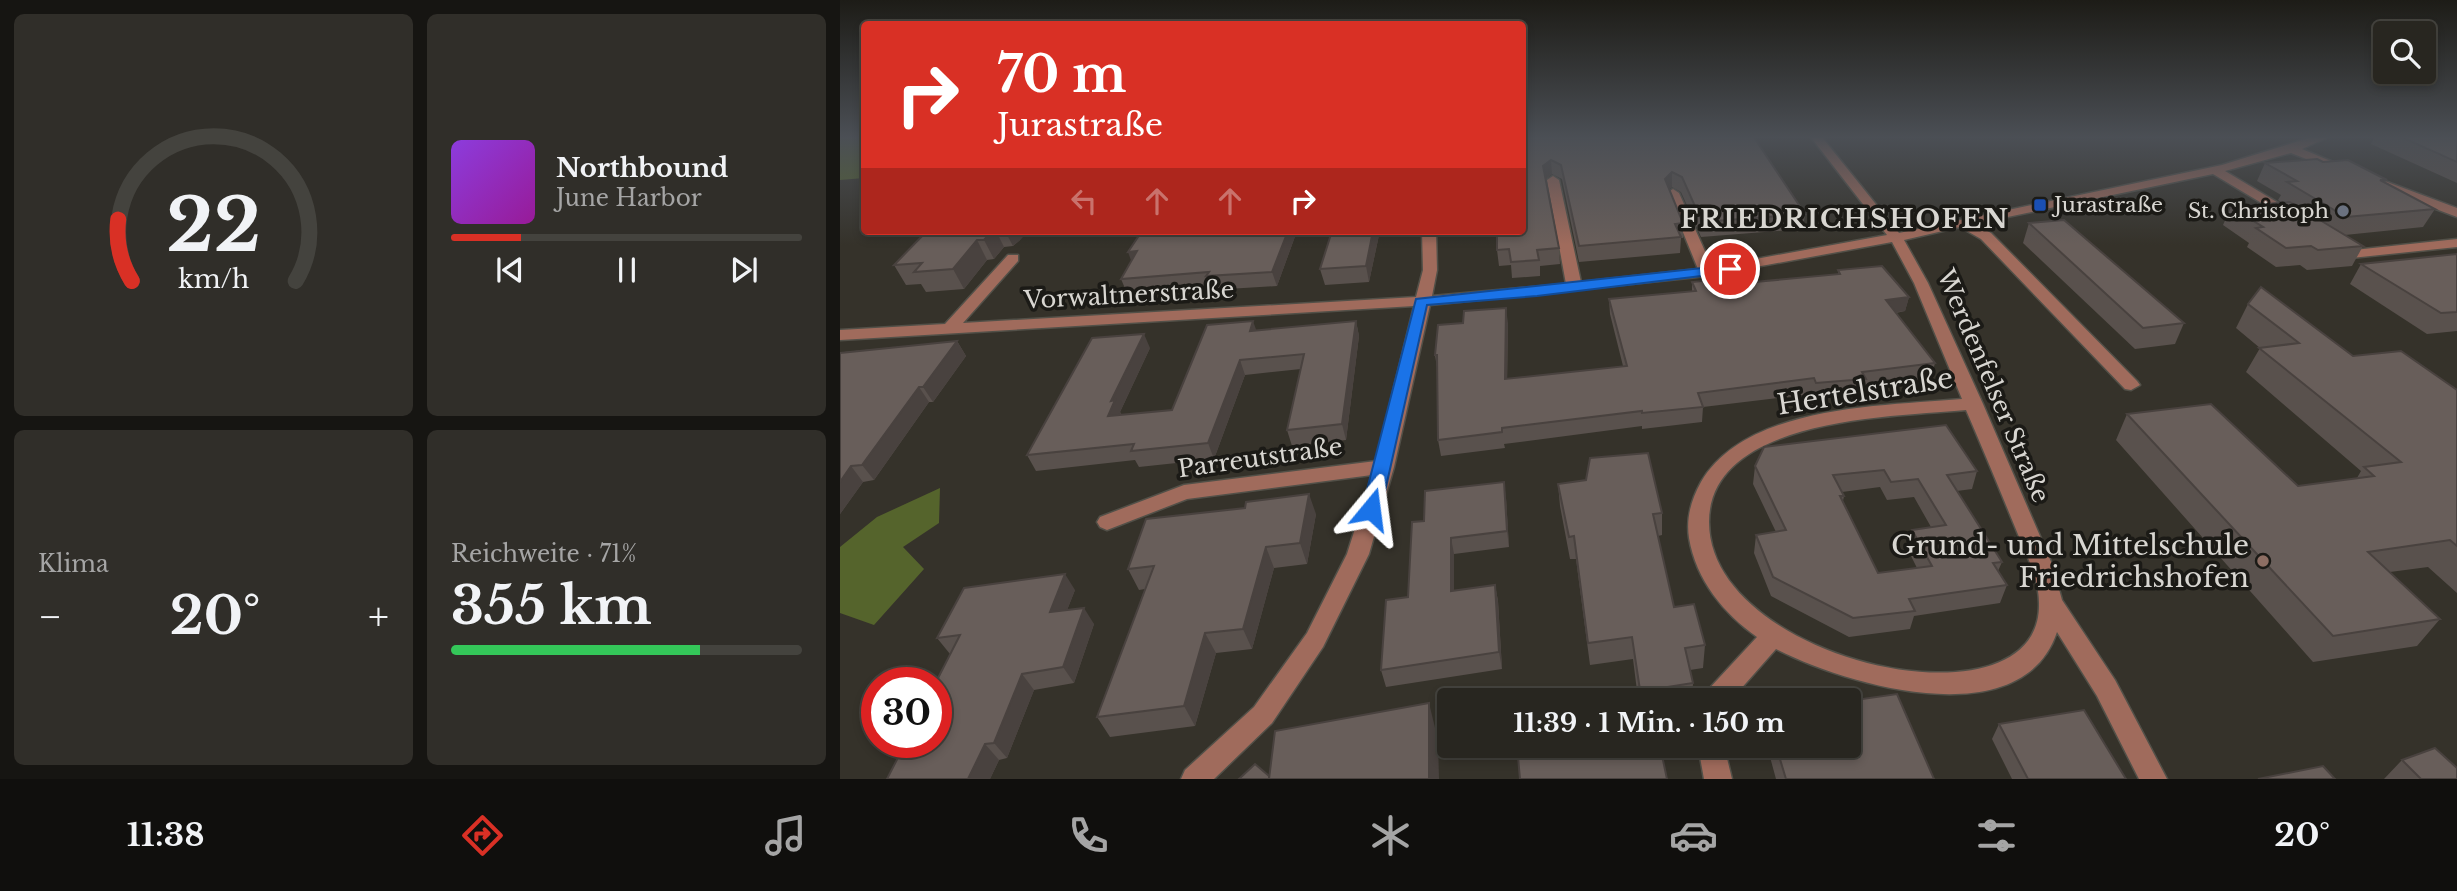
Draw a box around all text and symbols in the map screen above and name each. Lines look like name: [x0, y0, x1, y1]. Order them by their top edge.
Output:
map controls: [2373, 21, 2436, 84]
button: search: [2373, 21, 2436, 84]
text: 70 m: [997, 44, 1127, 105]
icon: right: [882, 49, 973, 140]
text: Jurastraße: [997, 105, 1163, 145]
text: Northbound: [556, 152, 728, 184]
text: 22: [166, 180, 261, 271]
icon: left: [1065, 182, 1103, 220]
icon: ahead: [1138, 182, 1176, 220]
icon: ahead: [1211, 182, 1249, 220]
icon: right: [1284, 182, 1322, 220]
text: June Harbor: [556, 184, 702, 212]
place label: Jurastraße: [2051, 192, 2163, 218]
marker: Jurastraße: [2032, 197, 2048, 213]
place label: St. Christoph: [2188, 198, 2329, 224]
district label: FRIEDRICHSHOFEN: [1680, 203, 2010, 235]
marker: St. Christoph: [2335, 203, 2351, 219]
pin: [1700, 239, 1760, 299]
icon: arrive: [1711, 250, 1749, 288]
icon: previous: [491, 251, 529, 289]
icon: pause: [608, 251, 646, 289]
icon: next: [725, 251, 763, 289]
text: km/h: [178, 264, 249, 295]
street label: Werdenfelser Straße: [1931, 264, 2056, 507]
street label: Vorwaltnerstraße: [1022, 275, 1235, 315]
street label: Hertelstraße: [1775, 360, 1956, 423]
street label: Parreutstraße: [1176, 432, 1344, 483]
position arrow: [1334, 472, 1408, 546]
place label: Grund- und Mittelschule Friedrichshofen: [1891, 528, 2249, 595]
text: Reichweite · 71%: [451, 540, 637, 568]
text: Klima: [38, 550, 109, 578]
marker: Grund- und Mittelschule Friedrichshofen: [2255, 553, 2271, 569]
text: 355 km: [451, 574, 652, 638]
text: 20°: [170, 584, 260, 648]
text: −: [38, 593, 62, 640]
text: +: [368, 593, 389, 640]
speed limit sign: 30: [861, 667, 952, 758]
text: 11:39 · 1 Min. · 150 m: [1513, 707, 1785, 739]
icon: directions: [458, 811, 507, 860]
icon: music: [761, 811, 810, 860]
icon: phone: [1064, 811, 1113, 860]
icon: climate: [1366, 811, 1415, 860]
icon: car: [1669, 811, 1718, 860]
icon: filters: [1972, 811, 2021, 860]
text: 11:38: [127, 815, 205, 855]
text: 20°: [2274, 815, 2330, 855]

